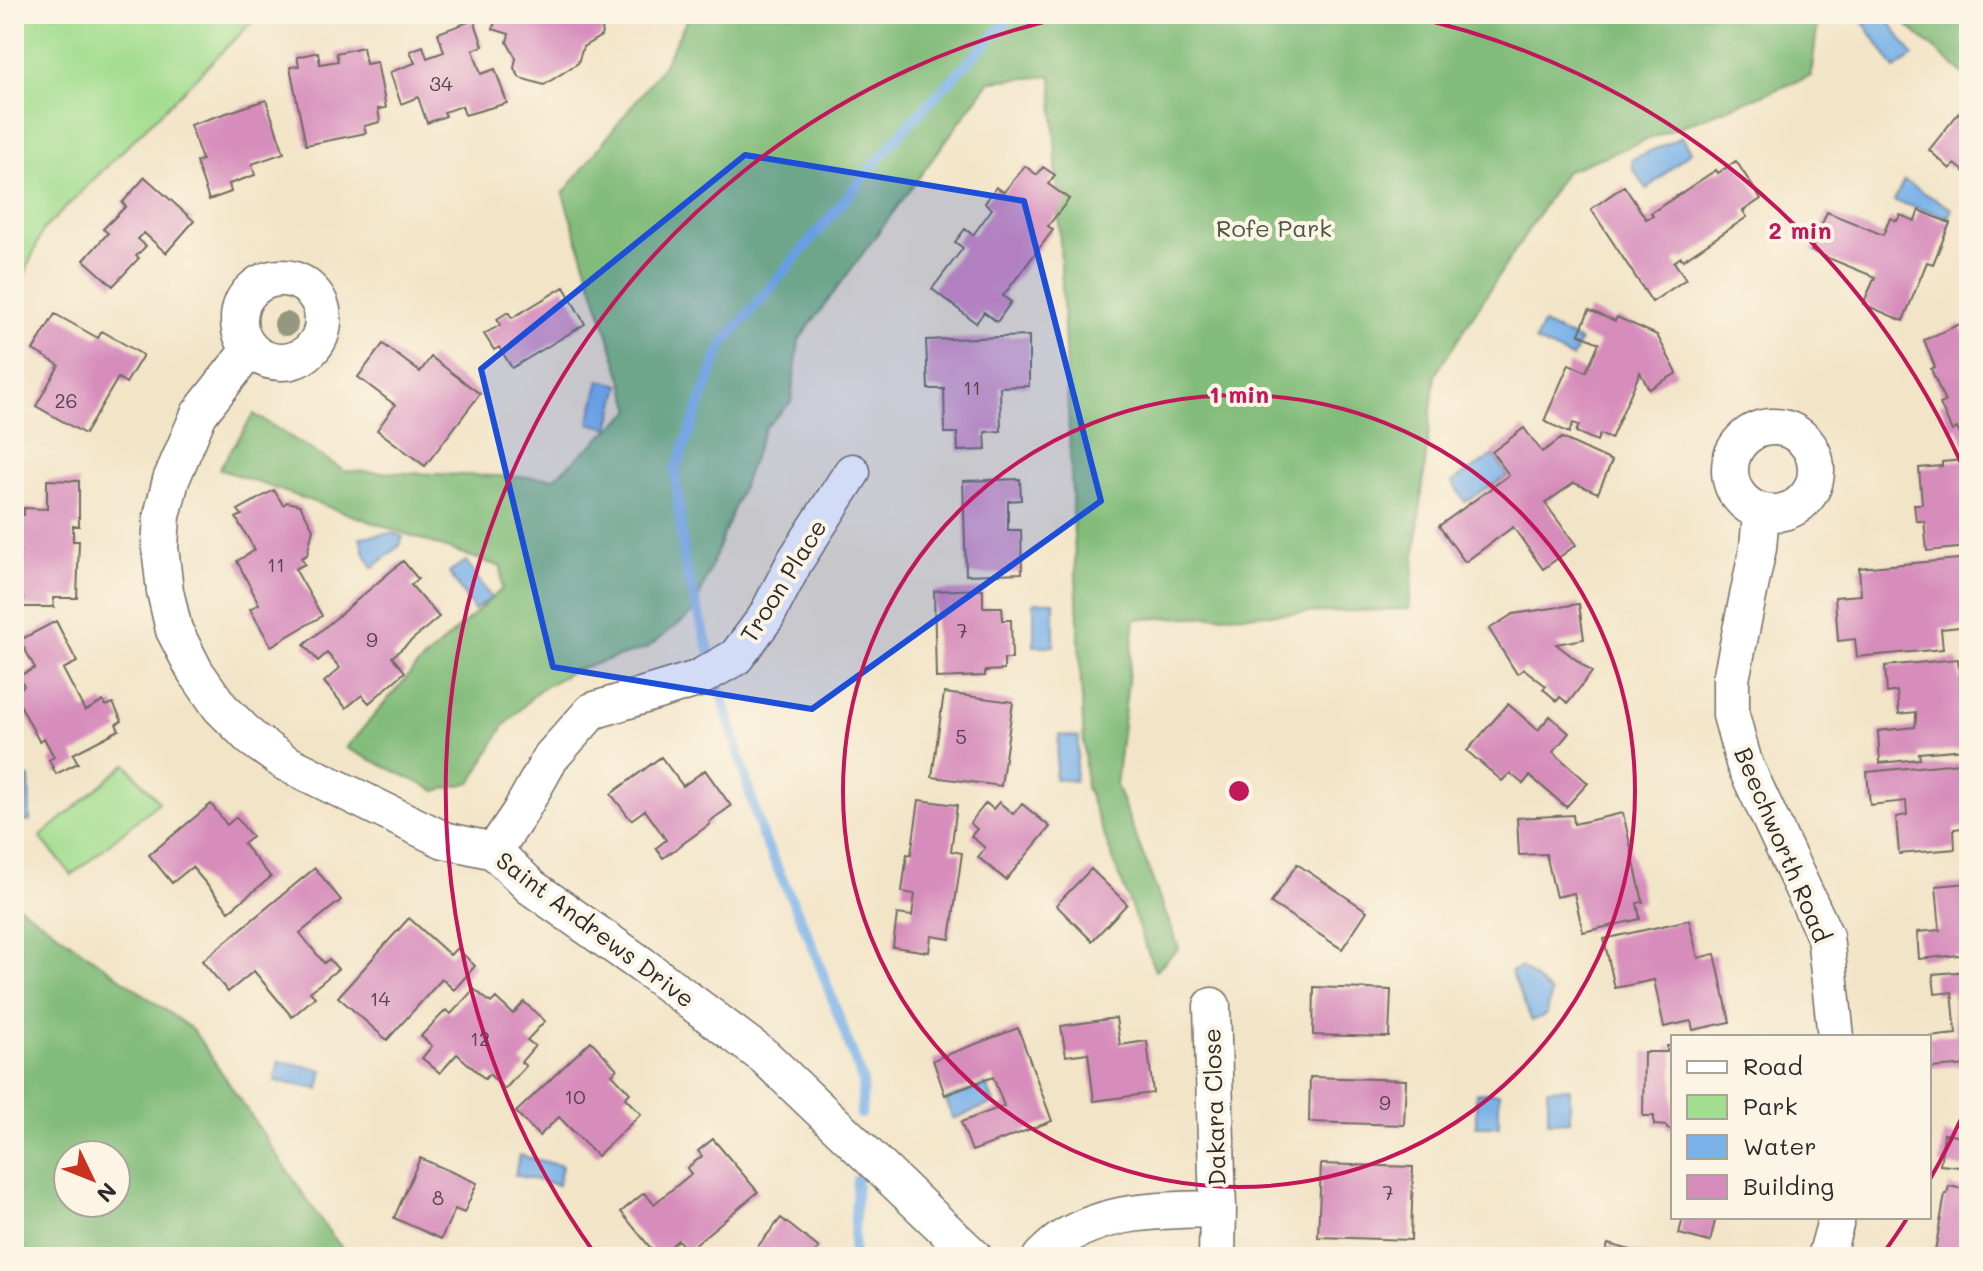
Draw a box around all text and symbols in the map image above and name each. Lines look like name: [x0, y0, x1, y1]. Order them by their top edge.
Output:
house number: 34: [429, 70, 453, 96]
park label: Rofe Park: [1216, 212, 1332, 243]
text: 2 min: [1769, 214, 1832, 245]
house number: 11: [963, 374, 981, 400]
text: 1 min: [1209, 378, 1269, 409]
house number: 26: [54, 387, 78, 413]
street label: Troon Place: [733, 513, 833, 648]
house number: 11: [267, 551, 285, 577]
house number: 7: [956, 617, 968, 643]
house number: 9: [366, 626, 378, 652]
house number: 5: [955, 723, 967, 749]
street label: Beechworth Road: [1728, 742, 1838, 947]
centre of rings: [1225, 777, 1253, 805]
street label: Saint Andrews Drive: [490, 844, 701, 1014]
house number: 14: [370, 985, 391, 1011]
house number: 12: [470, 1025, 490, 1051]
street label: Dakara Close: [1195, 1028, 1232, 1186]
legend: [1671, 1035, 1931, 1219]
text: Road: [1743, 1050, 1803, 1081]
house number: 10: [564, 1083, 586, 1109]
house number: 9: [1379, 1089, 1391, 1115]
text: Park: [1743, 1090, 1797, 1121]
text: Water: [1743, 1130, 1817, 1161]
north arrow: [52, 1139, 132, 1219]
text: Building: [1743, 1170, 1834, 1201]
text: N: [91, 1177, 123, 1209]
house number: 7: [1382, 1179, 1394, 1205]
house number: 8: [432, 1184, 444, 1210]

